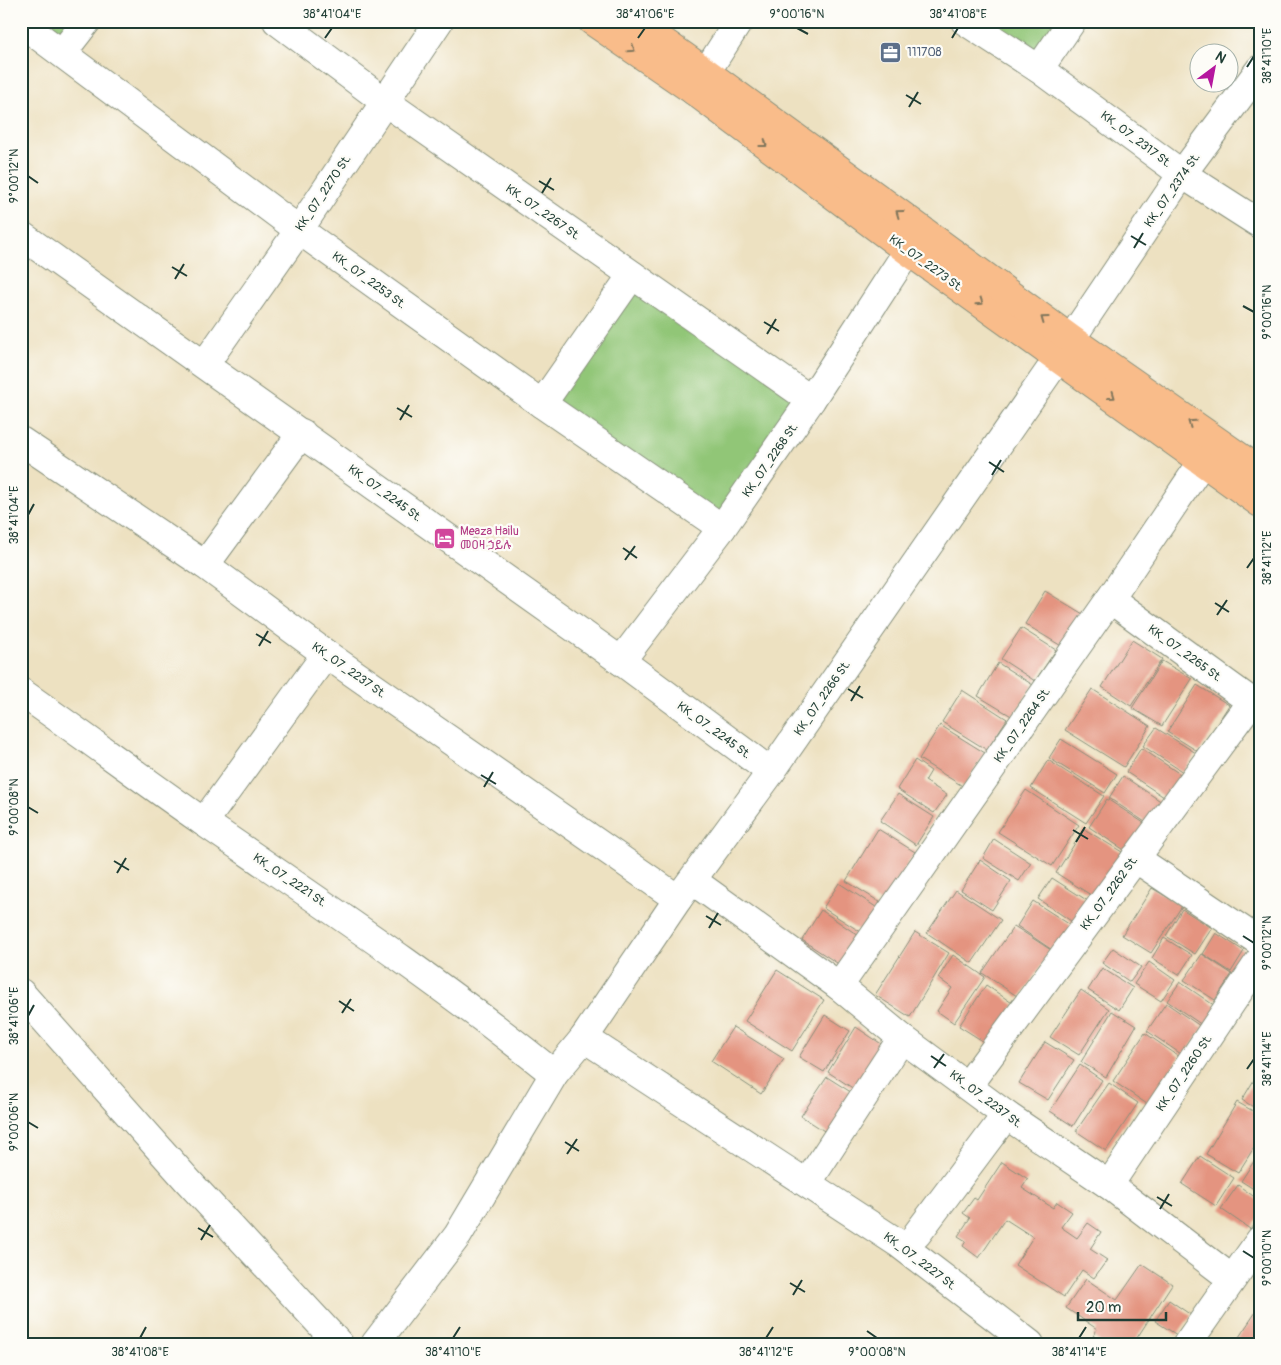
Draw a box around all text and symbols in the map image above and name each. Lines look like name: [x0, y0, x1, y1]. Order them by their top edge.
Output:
text: 38°41'04"E: [303, 7, 361, 22]
text: 38°41'06"E: [616, 7, 674, 22]
text: 9°00'16"N: [770, 7, 824, 22]
text: 38°41'08"E: [929, 7, 987, 22]
text: 38°41'10"E: [1260, 28, 1275, 84]
office icon: 111708: [879, 40, 903, 64]
north arrow: [1188, 42, 1238, 92]
one-way arrow: [627, 43, 636, 52]
place label: 111708: [907, 45, 942, 60]
text: N: [1212, 48, 1229, 67]
street label: KK_07_2317 St.: [1097, 108, 1174, 171]
one-way arrow: [758, 138, 768, 147]
text: 9°00'12"N: [7, 149, 22, 203]
street label: KK_07_2374 St.: [1141, 150, 1204, 230]
street label: KK_07_2270 St.: [292, 152, 354, 234]
street label: KK_07_2267 St.: [503, 181, 583, 244]
one-way arrow: [896, 210, 905, 218]
street label: KK_07_2273 St.: [886, 232, 965, 295]
street label: KK_07_2253 St.: [329, 249, 409, 312]
text: 9°00'16"N: [1260, 285, 1275, 339]
one-way arrow: [974, 296, 984, 305]
one-way arrow: [1041, 317, 1050, 325]
one-way arrow: [1106, 391, 1115, 399]
street label: KK_07_2268 St.: [739, 420, 802, 500]
one-way arrow: [1188, 420, 1197, 429]
street label: KK_07_2245 St.: [345, 462, 425, 525]
text: 38°41'04"E: [7, 486, 22, 544]
place label: Meaza Hailu መዐዛ ኃይሉ: [460, 524, 519, 553]
hotel icon: Meaza Hailu መዐዛ ኃይሉ: [432, 526, 456, 550]
text: 38°41'12"E: [1260, 531, 1275, 585]
street label: KK_07_2265 St.: [1145, 622, 1225, 685]
street label: KK_07_2237 St.: [309, 639, 389, 702]
street label: KK_07_2266 St.: [791, 658, 854, 739]
street label: KK_07_2264 St.: [991, 685, 1054, 766]
street label: KK_07_2245 St.: [674, 699, 754, 762]
text: 9°00'08"N: [7, 778, 22, 836]
street label: KK_07_2221 St.: [250, 850, 329, 911]
street label: KK_07_2262 St.: [1077, 853, 1141, 933]
text: 9°00'12"N: [1260, 916, 1275, 970]
text: 38°41'06"E: [7, 987, 22, 1045]
street label: KK_07_2260 St.: [1153, 1032, 1216, 1115]
text: 38°41'14"E: [1260, 1032, 1275, 1086]
street label: KK_07_2237 St.: [946, 1067, 1025, 1132]
text: 9°00'06"N: [7, 1093, 22, 1151]
street label: KK_07_2227 St.: [880, 1229, 959, 1294]
text: 9°00'10"N: [1260, 1230, 1275, 1286]
scale bar: [1078, 1290, 1166, 1322]
text: 20 m: [1086, 1298, 1121, 1317]
text: 38°41'08"E: [111, 1345, 169, 1360]
text: 38°41'10"E: [425, 1345, 481, 1360]
text: 38°41'12"E: [739, 1345, 793, 1360]
text: 9°00'08"N: [848, 1345, 906, 1360]
text: 38°41'14"E: [1052, 1345, 1106, 1360]

